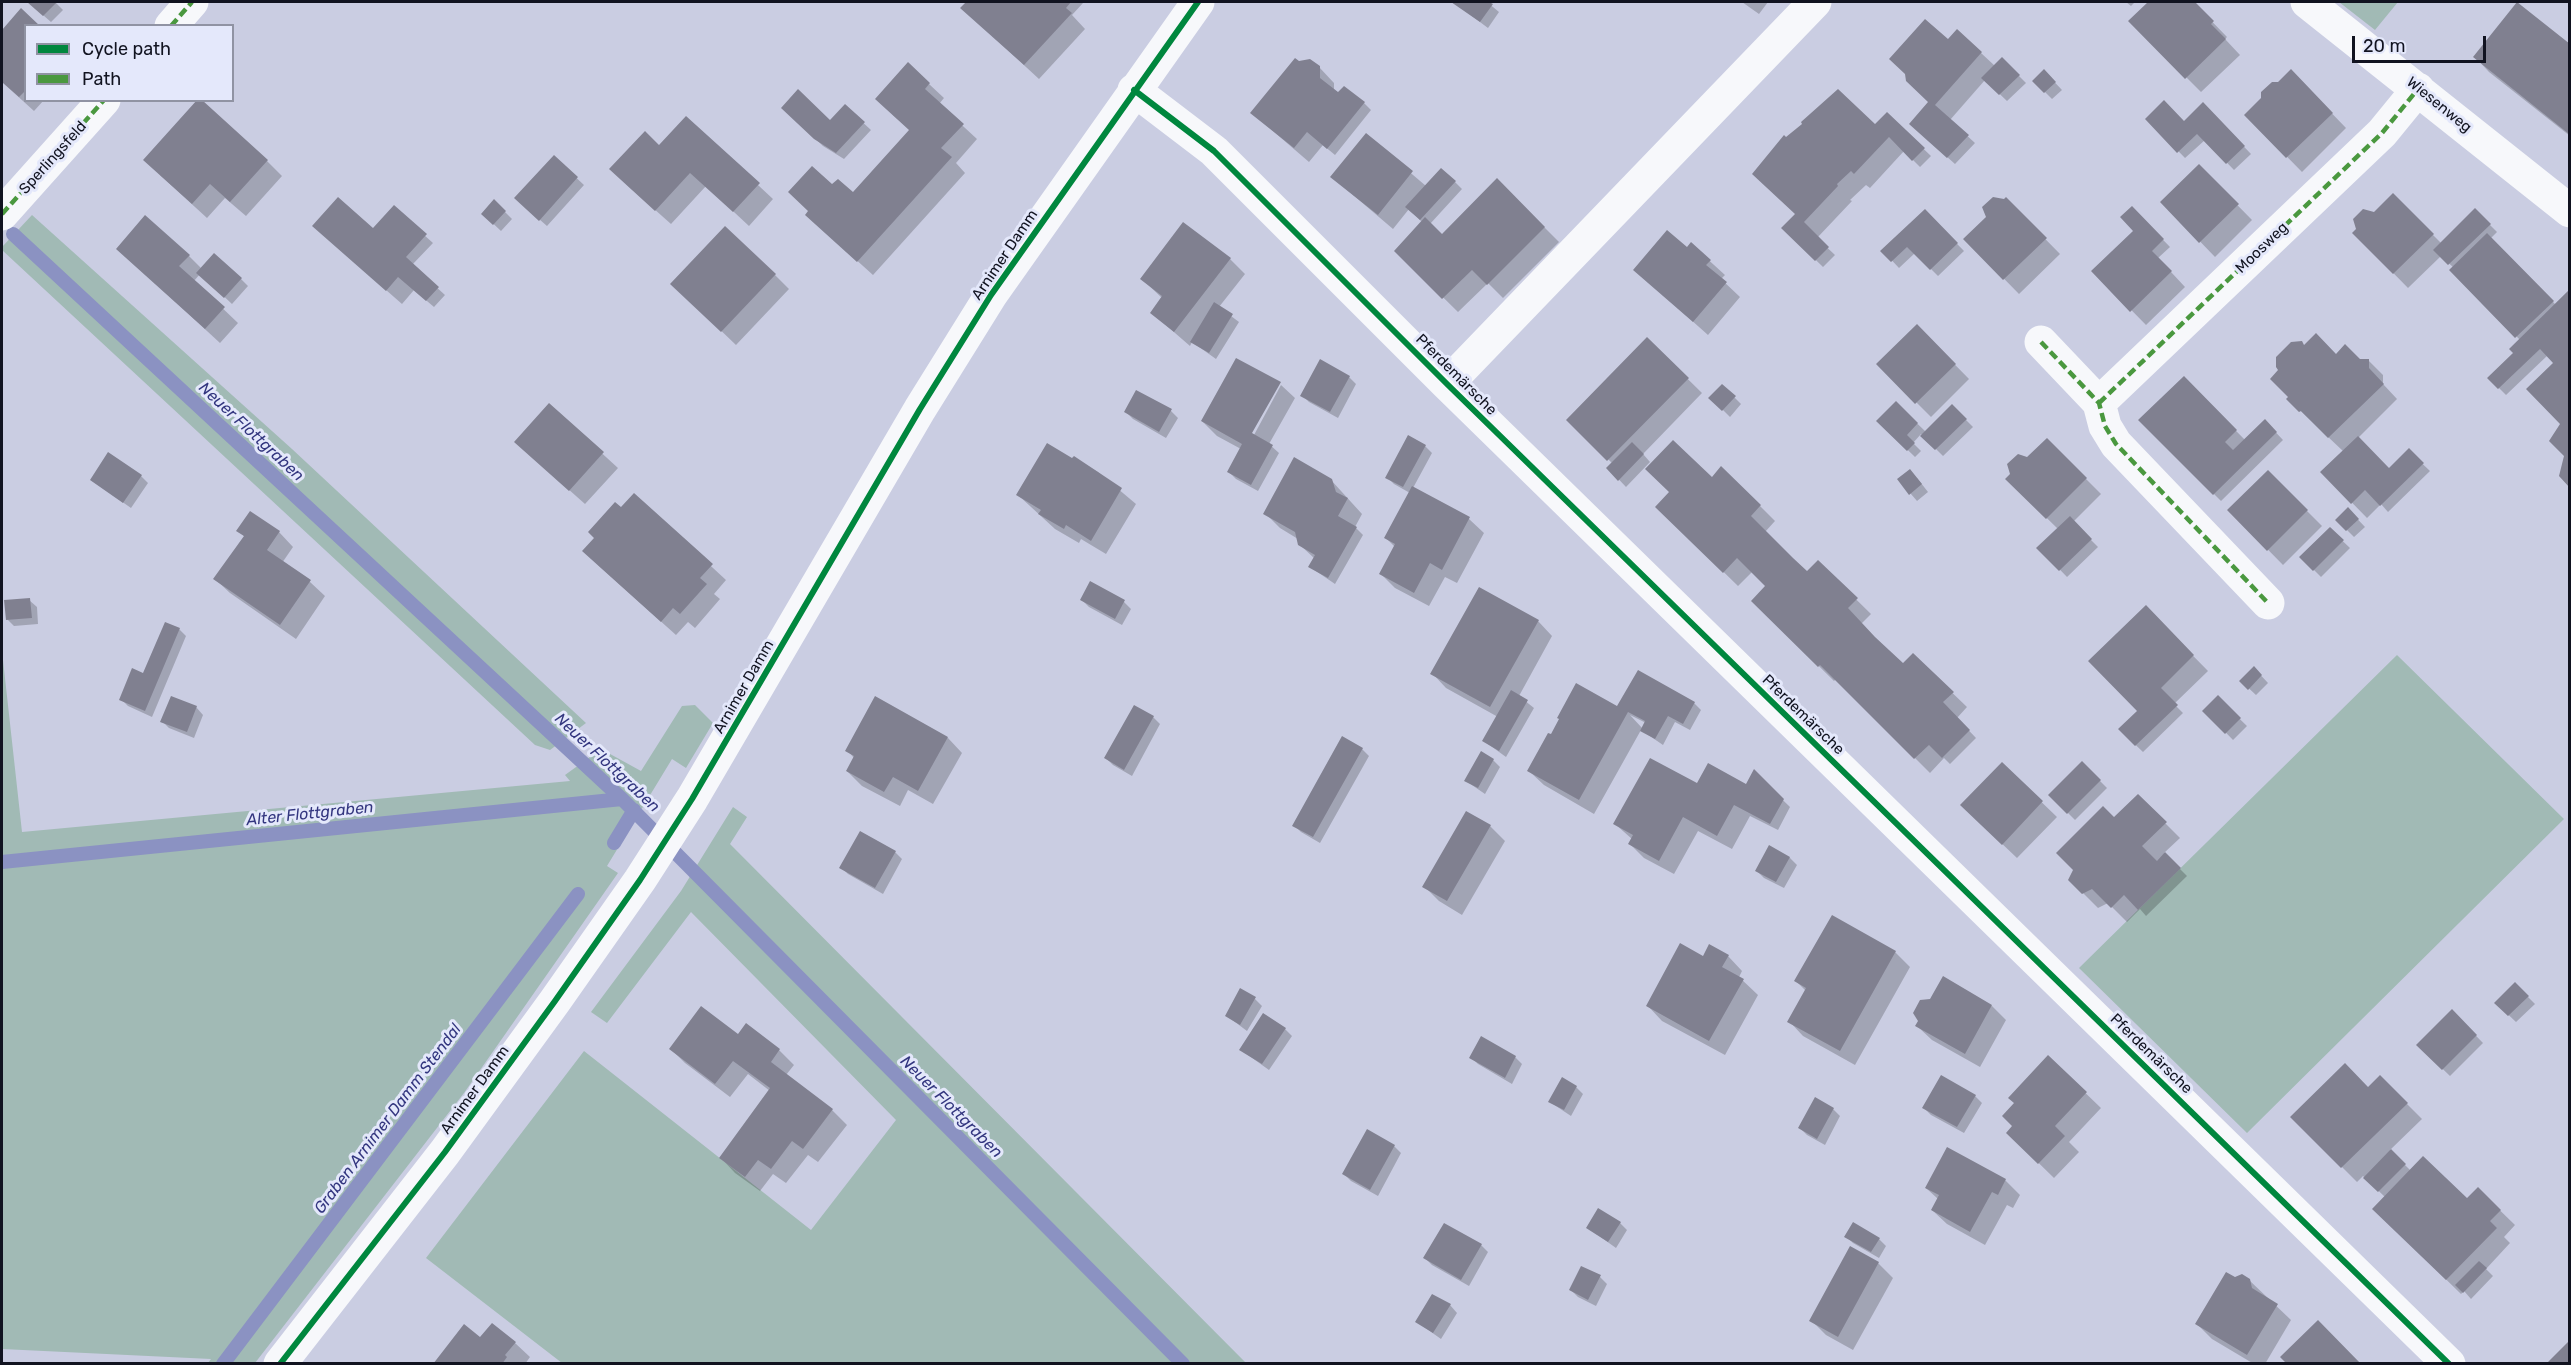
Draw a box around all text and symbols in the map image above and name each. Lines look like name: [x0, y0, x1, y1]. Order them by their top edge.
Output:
legend: [24, 24, 234, 102]
scale bar: [2355, 24, 2488, 62]
text: 20 m: [2363, 35, 2405, 57]
text: Cycle path: [82, 38, 171, 60]
text: Path: [82, 68, 121, 90]
street label: Wiesenweg: [2403, 73, 2475, 137]
street label: Sperlingsfeld: [16, 118, 90, 198]
street label: Arnimer Damm: [968, 206, 1042, 304]
street label: Moosweg: [2232, 219, 2292, 277]
street label: Pferdemärsche: [1412, 331, 1500, 419]
water label: Neuer Flottgraben: [195, 378, 307, 486]
street label: Arnimer Damm: [710, 637, 778, 737]
street label: Pferdemärsche: [1758, 671, 1848, 759]
water label: Neuer Flottgraben: [551, 709, 663, 817]
water label: Alter Flottgraben: [246, 798, 374, 830]
street label: Pferdemärsche: [2106, 1010, 2196, 1098]
water label: Graben Arnimer Damm Stendal: [310, 1020, 466, 1218]
street label: Arnimer Damm: [437, 1042, 513, 1138]
water label: Neuer Flottgraben: [896, 1052, 1006, 1162]

